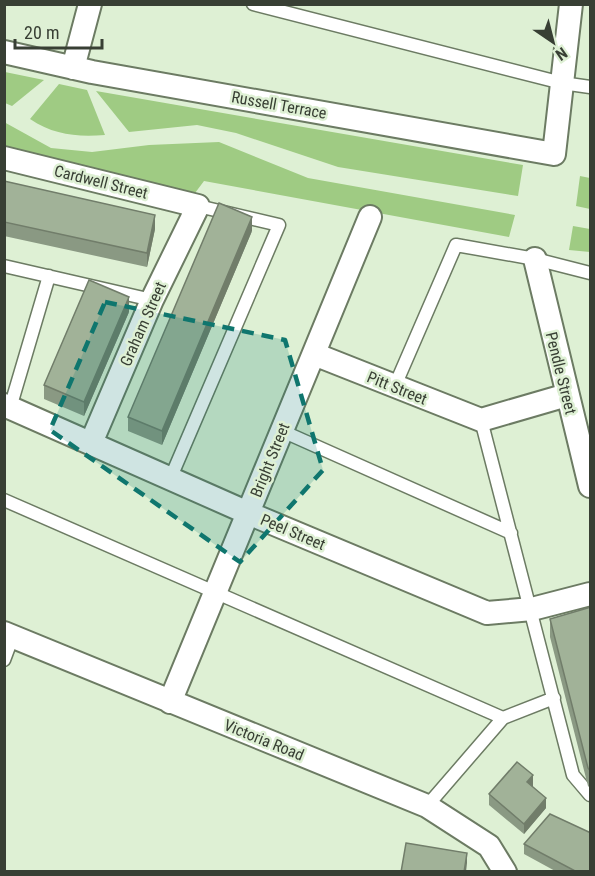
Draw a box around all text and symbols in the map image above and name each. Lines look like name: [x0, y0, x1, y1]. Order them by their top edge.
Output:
scale bar: [15, 12, 102, 50]
north arrow: [523, 12, 583, 72]
text: 20 m: [24, 22, 59, 43]
text: N: [552, 43, 571, 64]
street label: Russell Terrace: [230, 87, 328, 123]
street label: Cardwell Street: [52, 161, 150, 203]
street label: Graham Street: [116, 279, 170, 369]
street label: Pendle Street: [542, 330, 580, 416]
street label: Pitt Street: [364, 367, 430, 409]
street label: Bright Street: [246, 420, 294, 500]
street label: Peel Street: [258, 510, 329, 554]
street label: Victoria Road: [221, 715, 307, 765]

